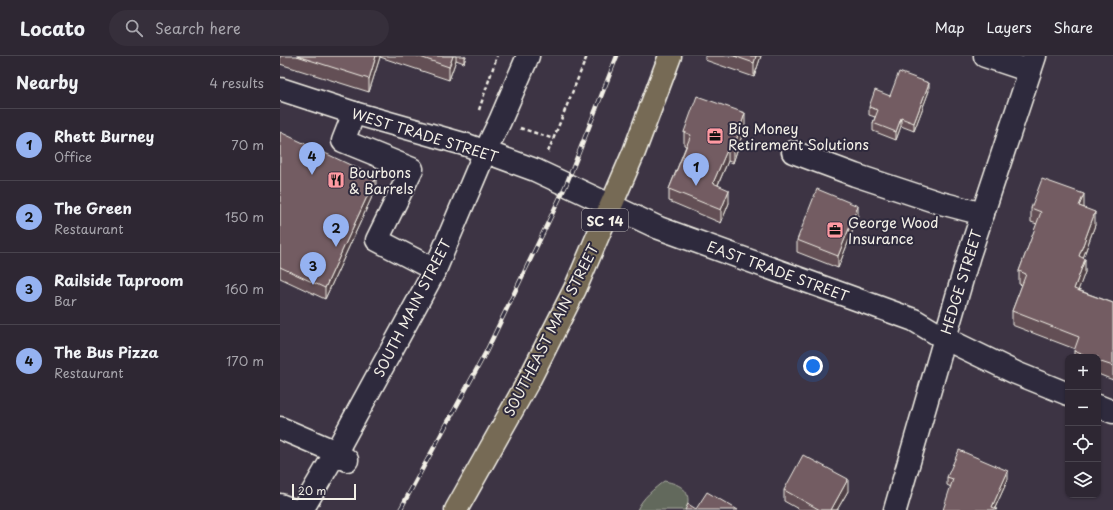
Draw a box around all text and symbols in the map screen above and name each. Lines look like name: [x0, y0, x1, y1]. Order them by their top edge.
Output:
search box: [109, 10, 389, 46]
text: Locato: [20, 14, 85, 42]
text: Search here: [155, 16, 241, 39]
icon: search: [123, 17, 145, 39]
text: Map: [935, 17, 965, 38]
text: Layers: [987, 17, 1032, 38]
text: Share: [1054, 17, 1093, 38]
text: Nearby: [16, 69, 78, 95]
text: 4 results: [210, 73, 264, 92]
street label: WEST TRADE STREET: [349, 103, 501, 167]
place label: Big Money Retirement Solutions: [728, 118, 869, 155]
text: Rhett Burney: [54, 124, 154, 147]
office icon: Big Money Retirement Solutions: [705, 126, 725, 146]
text: 1: [26, 135, 32, 154]
text: 70 m: [231, 135, 264, 154]
pin: 4: [299, 142, 325, 175]
text: Office: [54, 147, 92, 166]
pin: 1: [683, 153, 709, 186]
place label: Bourbons & Barrels: [349, 162, 413, 199]
restaurant icon: Bourbons & Barrels: [326, 170, 346, 190]
text: The Green: [54, 196, 132, 219]
text: 2: [24, 207, 34, 226]
text: 150 m: [225, 207, 264, 226]
road number: SC 14: [582, 209, 628, 231]
place label: George Wood Insurance: [848, 212, 938, 249]
pin: 2: [323, 214, 349, 247]
text: Restaurant: [54, 219, 124, 238]
office icon: George Wood Insurance: [825, 220, 845, 240]
street label: HEDGE STREET: [935, 227, 987, 337]
street label: SOUTH MAIN STREET: [368, 235, 456, 381]
street label: EAST TRADE STREET: [704, 236, 852, 307]
street label: SOUTHEAST MAIN STREET: [498, 240, 604, 420]
pin: 3: [300, 252, 326, 285]
text: Railside Taproom: [54, 268, 183, 291]
text: 3: [25, 279, 33, 298]
text: 160 m: [225, 279, 264, 298]
text: Bar: [54, 291, 77, 310]
text: The Bus Pizza: [54, 340, 159, 363]
text: 4: [25, 351, 33, 370]
text: 170 m: [226, 351, 264, 370]
map controls: [1065, 354, 1101, 498]
button: +: [1065, 354, 1101, 390]
your location: [803, 356, 823, 376]
text: Restaurant: [54, 363, 124, 382]
button: −: [1065, 390, 1101, 426]
button: locate: [1065, 426, 1101, 462]
button: layers: [1065, 462, 1101, 498]
scale bar: [292, 482, 356, 501]
text: 20 m: [298, 482, 326, 499]

